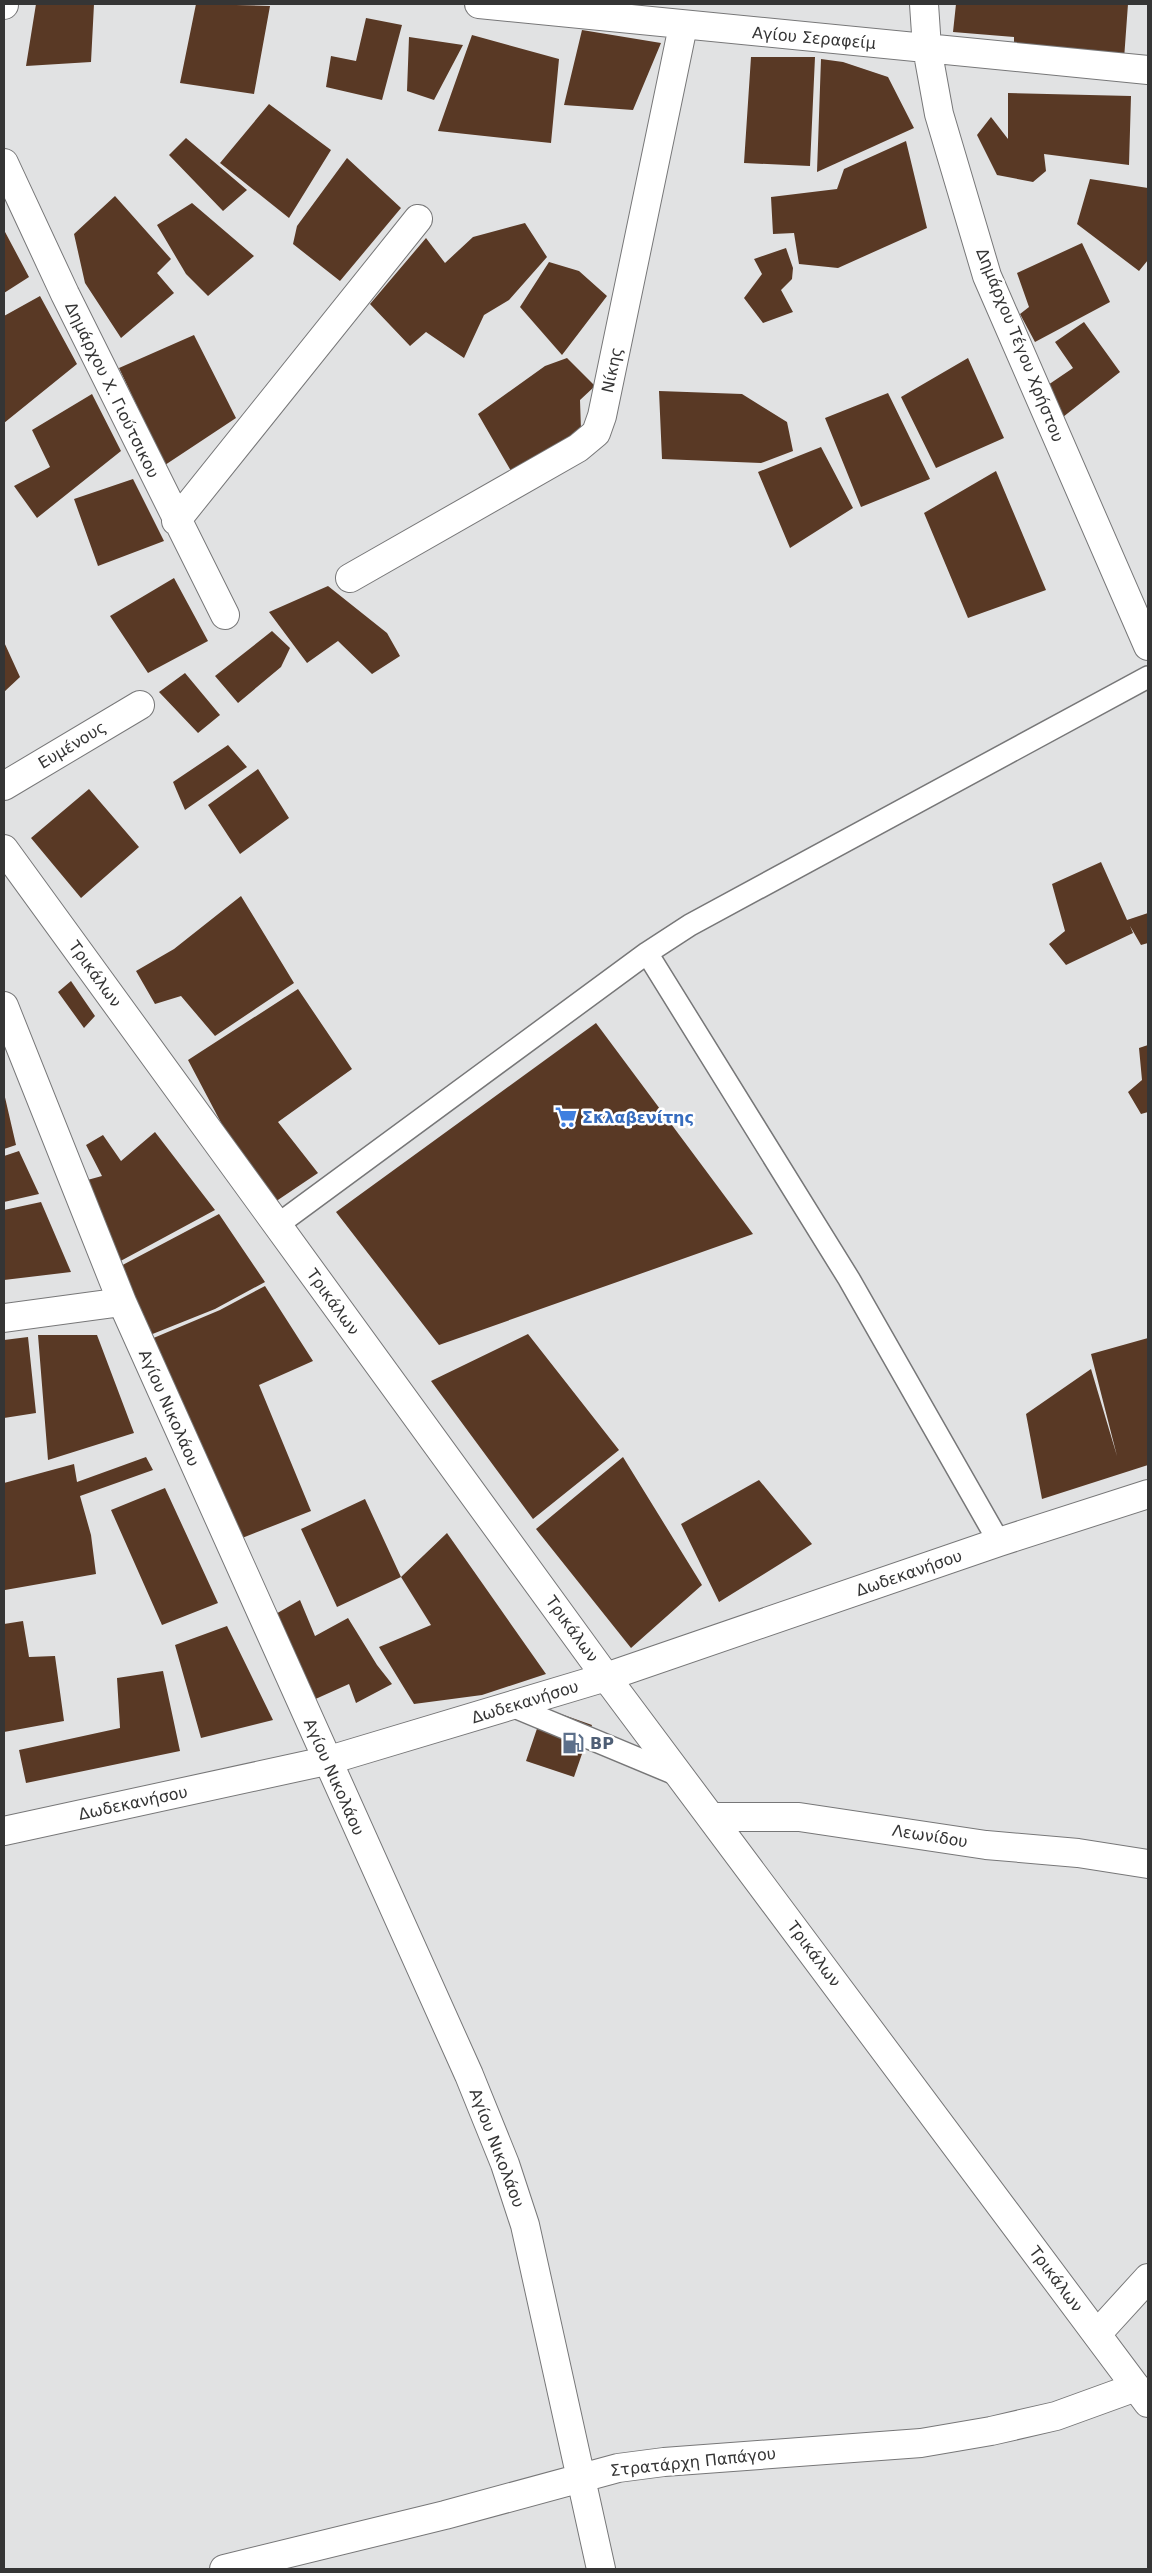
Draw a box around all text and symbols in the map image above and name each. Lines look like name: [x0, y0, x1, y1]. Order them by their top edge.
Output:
street label: Αγίου Σεραφείμ: [751, 23, 877, 53]
street label: Δημάρχου Τέγου Χρήστου: [972, 245, 1068, 445]
street label: Δημάρχου Χ. Γιούτσικου: [61, 299, 163, 481]
street label: Νίκης: [598, 345, 626, 395]
street label: Ευμένους: [35, 717, 109, 773]
street label: Τρικάλων: [64, 936, 125, 1011]
supermarket icon: Σκλαβενίτης: [553, 1104, 579, 1130]
place label: Σκλαβενίτης: [582, 1108, 694, 1127]
street label: Τρικάλων: [302, 1264, 363, 1339]
street label: Αγίου Νικολάου: [135, 1347, 203, 1469]
street label: Δωδεκανήσου: [853, 1546, 965, 1600]
street label: Τρικάλων: [541, 1591, 602, 1666]
street label: Δωδεκανήσου: [469, 1677, 581, 1727]
street label: Αγίου Νικολάου: [300, 1716, 368, 1838]
fuel station icon: BP: [560, 1730, 586, 1756]
place label: BP: [590, 1734, 614, 1753]
street label: Δωδεκανήσου: [77, 1782, 189, 1824]
street label: Λεωνίδου: [891, 1821, 969, 1851]
street label: Τρικάλων: [783, 1917, 845, 1991]
street label: Αγίου Νικολάου: [466, 2086, 528, 2210]
street label: Τρικάλων: [1025, 2242, 1087, 2316]
street label: Στρατάρχη Παπάγου: [609, 2444, 777, 2480]

